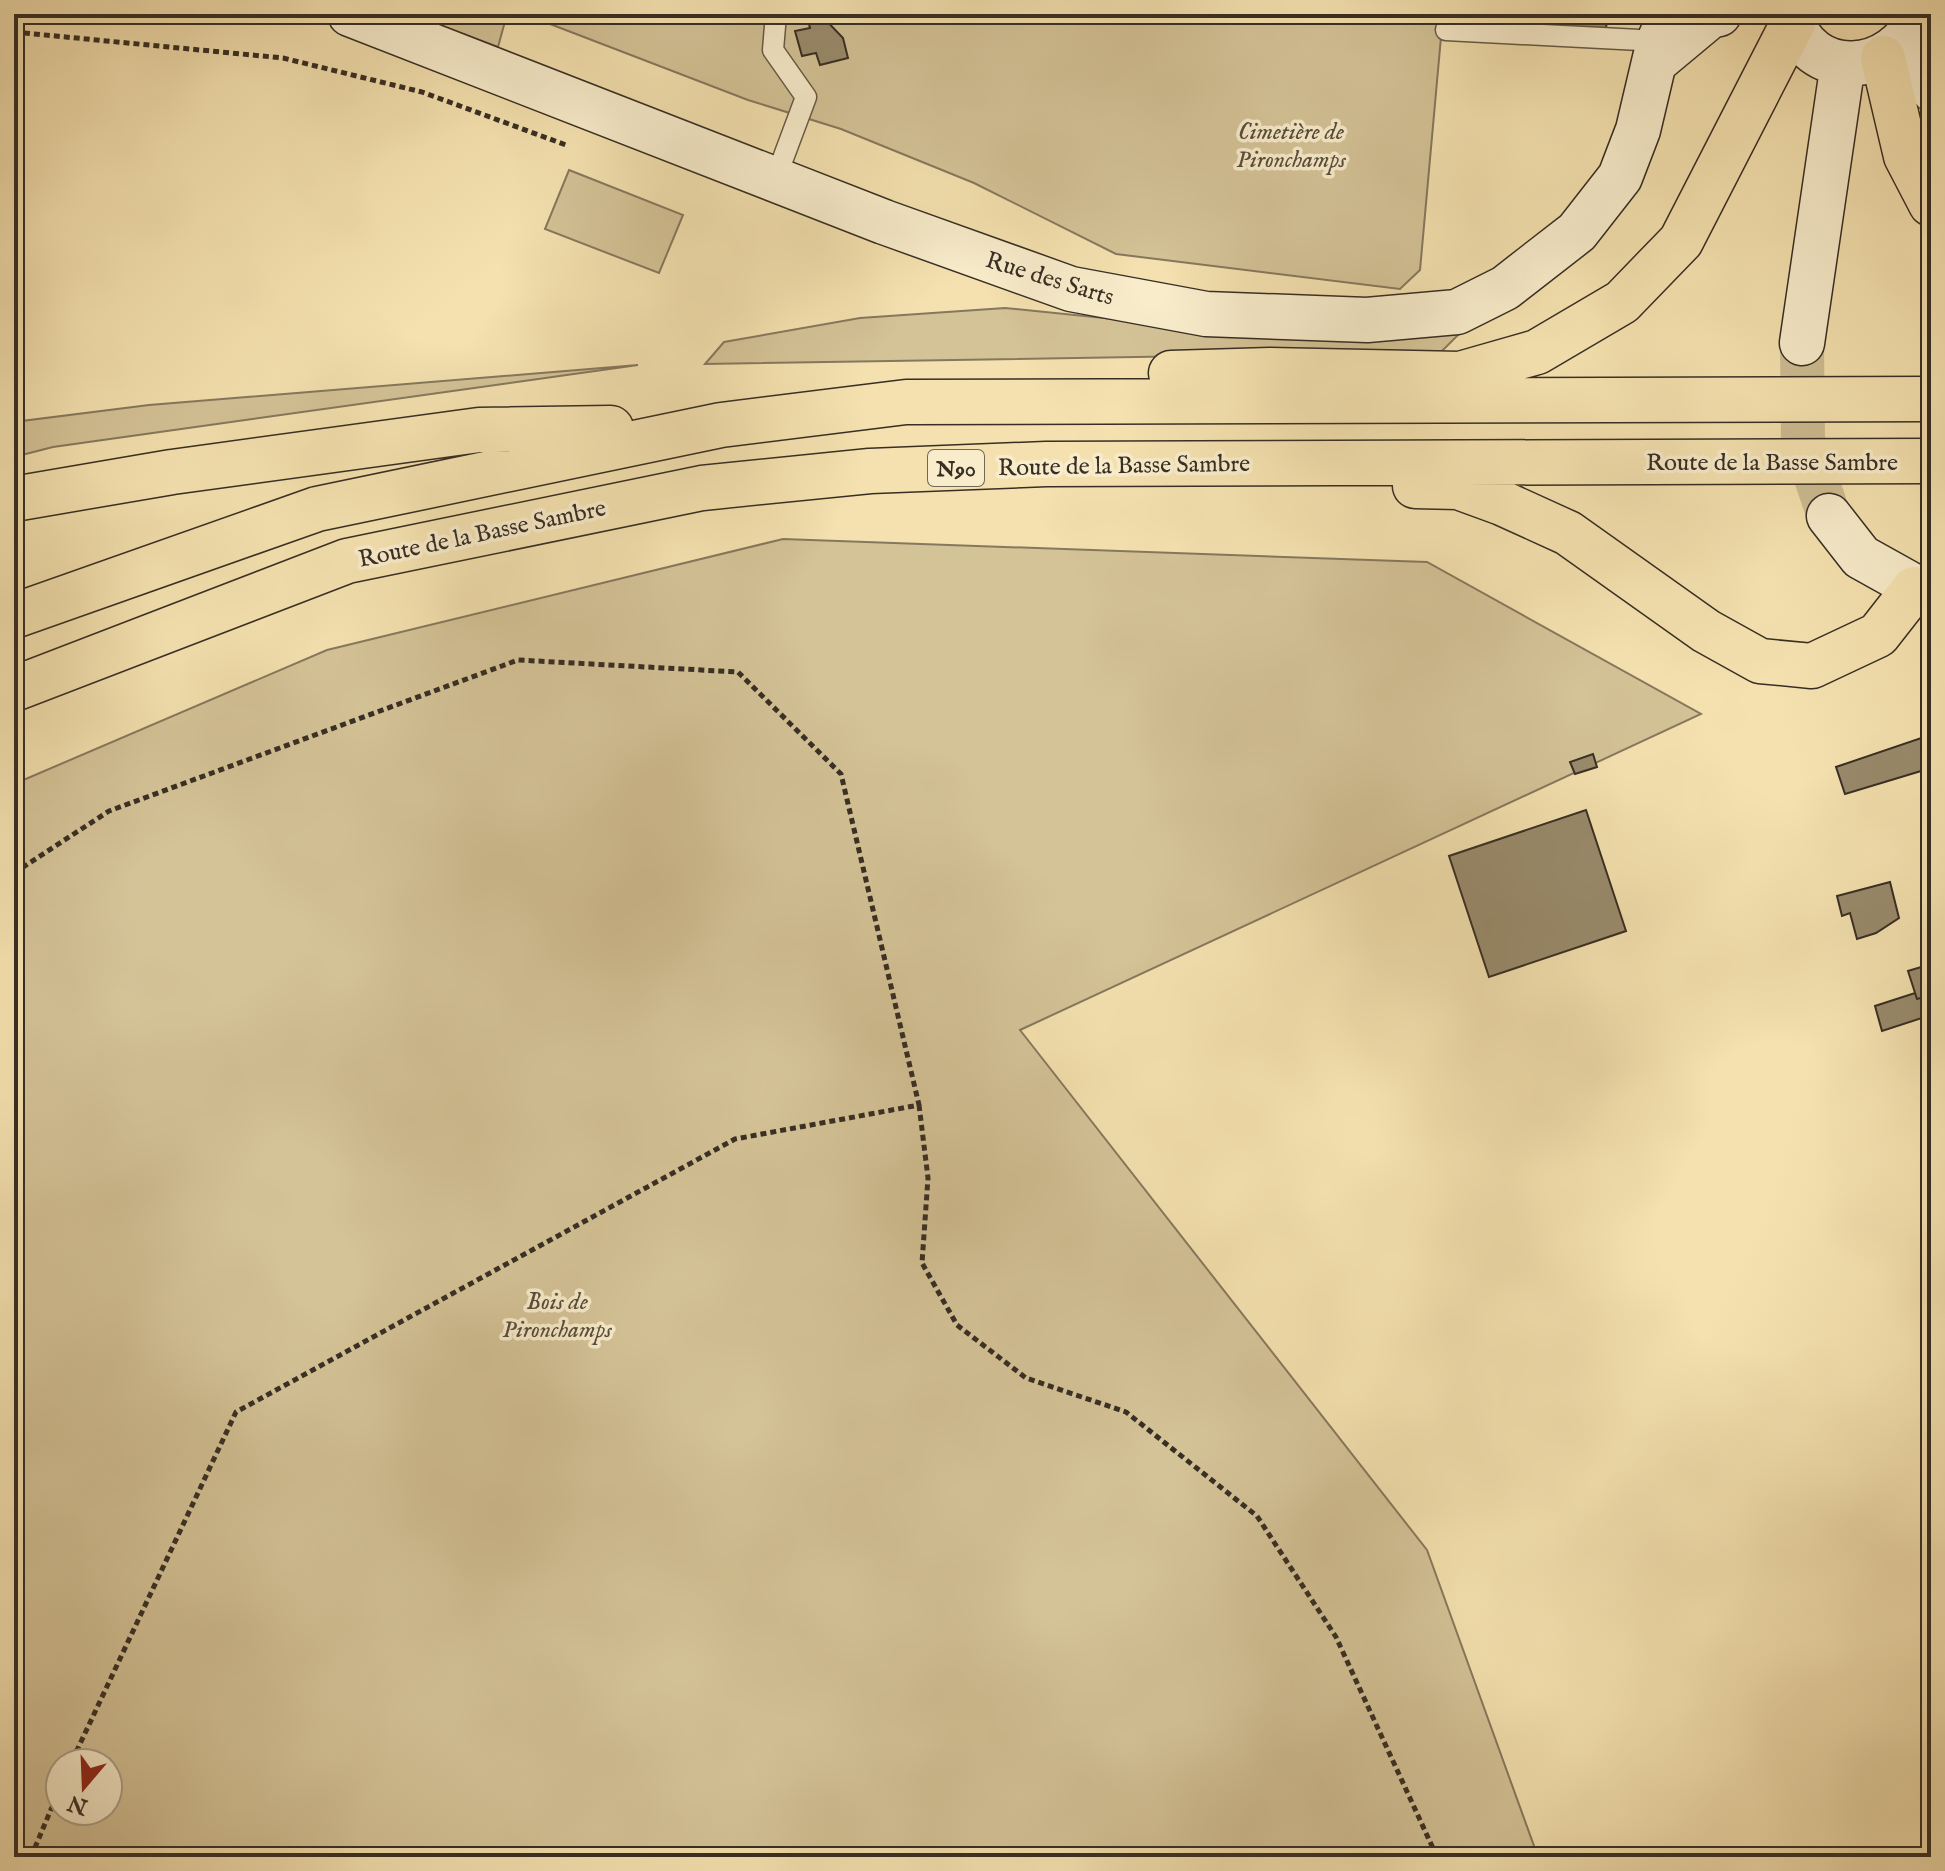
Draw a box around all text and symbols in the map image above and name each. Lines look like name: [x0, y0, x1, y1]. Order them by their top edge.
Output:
park label: Cimetière de Pironchamps: [1236, 117, 1347, 176]
street label: Rue des Sarts: [982, 245, 1117, 314]
street label: Route de la Basse Sambre: [1646, 448, 1898, 479]
street label: Route de la Basse Sambre: [998, 449, 1250, 484]
road number: N90: [928, 450, 984, 486]
street label: Route de la Basse Sambre: [356, 493, 609, 576]
park label: Bois de Pironchamps: [502, 1287, 613, 1346]
north arrow: [44, 1747, 124, 1827]
text: N: [65, 1788, 93, 1821]

